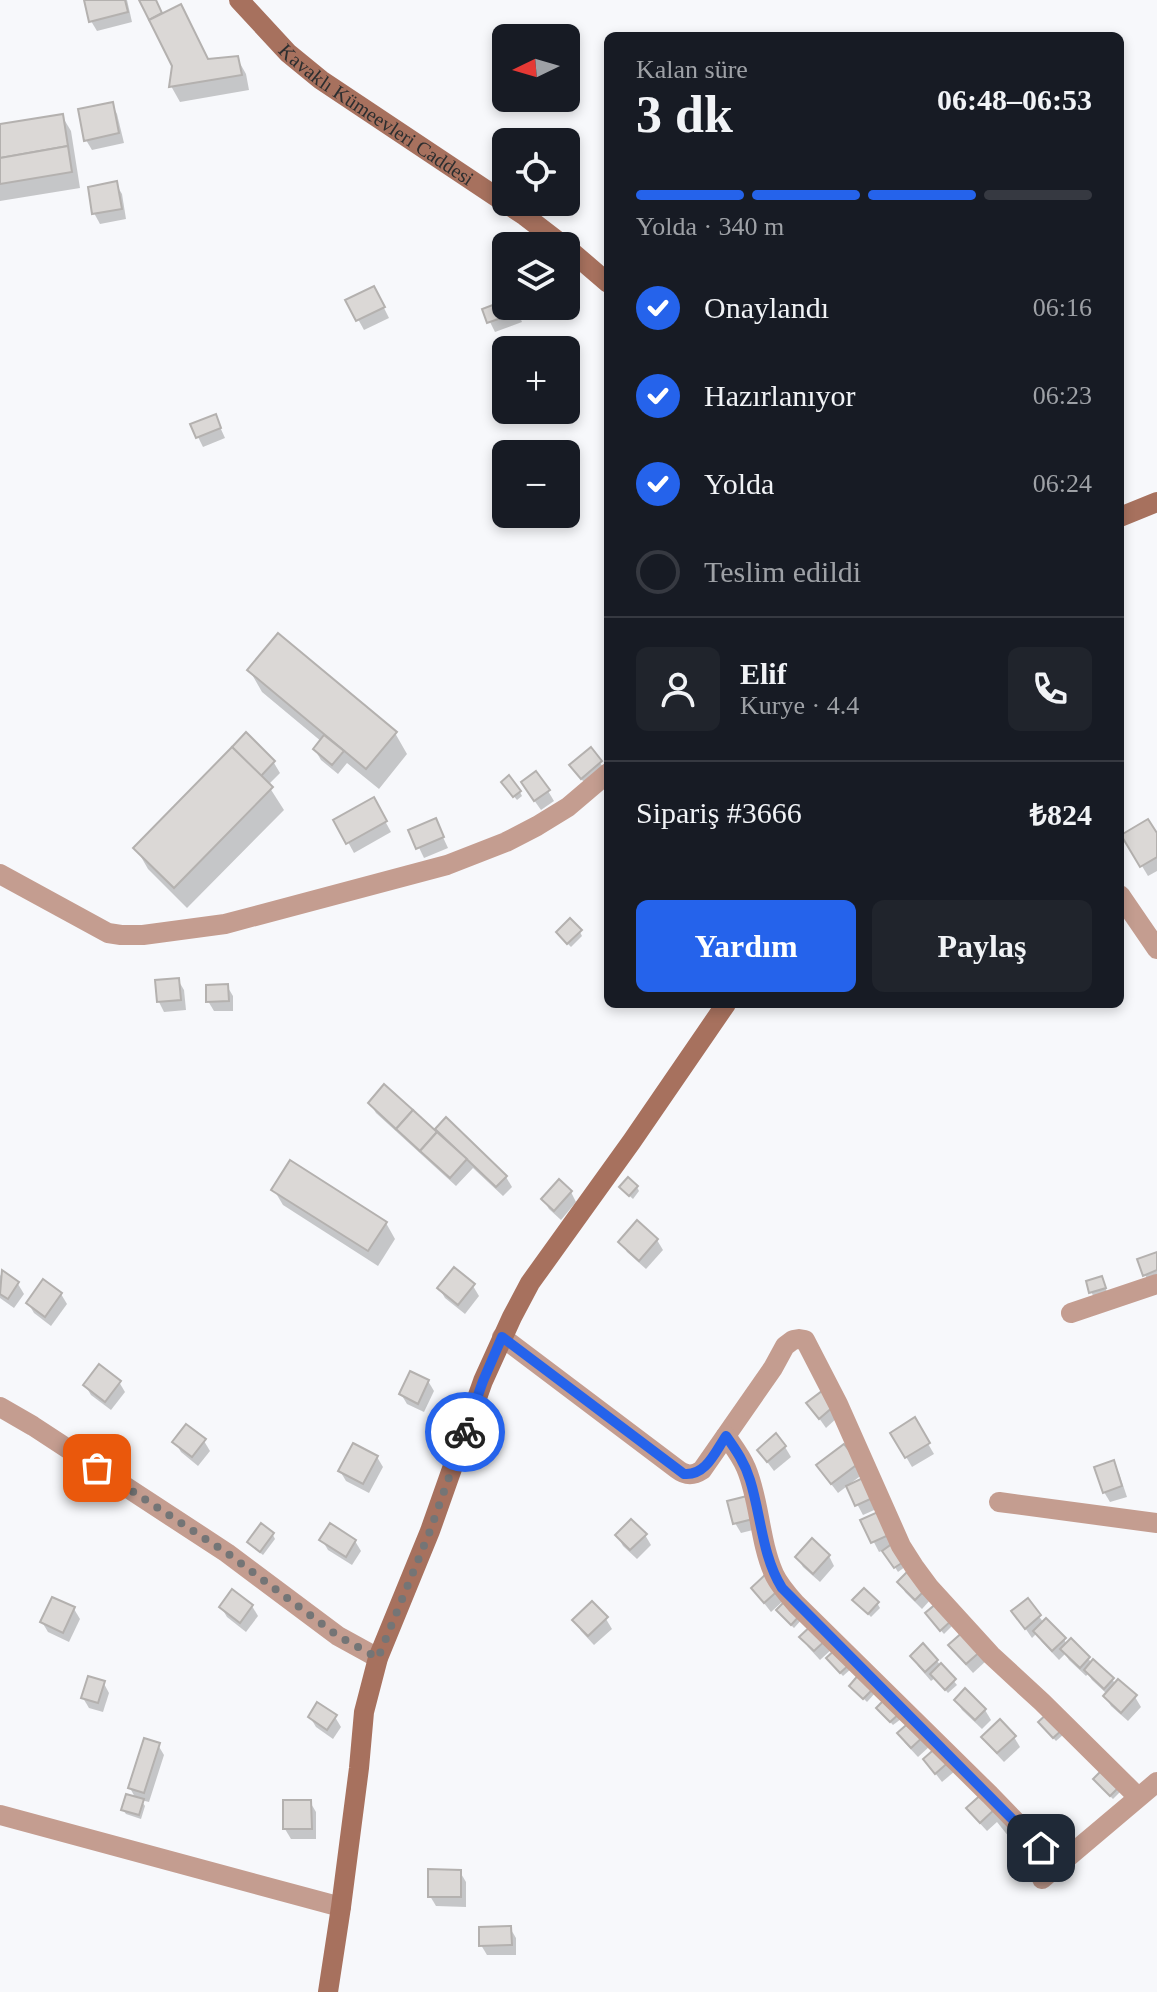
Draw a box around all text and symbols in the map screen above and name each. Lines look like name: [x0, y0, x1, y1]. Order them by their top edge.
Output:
north arrow: [492, 24, 580, 112]
map controls: [492, 24, 580, 528]
street label: Kavaklı Kümeevleri Caddesi: [274, 39, 478, 190]
text: Kalan süre: [636, 55, 748, 84]
text: 06:48–06:53: [937, 83, 1092, 116]
text: 3 dk: [636, 86, 733, 143]
button: locate: [492, 128, 580, 216]
text: Yolda · 340 m: [636, 212, 784, 241]
button: layers: [492, 232, 580, 320]
icon: check: [636, 286, 680, 330]
text: Onaylandı: [704, 291, 829, 324]
text: 06:16: [1033, 293, 1092, 322]
button: +: [492, 336, 580, 424]
icon: check: [636, 374, 680, 418]
text: Hazırlanıyor: [704, 379, 856, 412]
text: 06:23: [1033, 381, 1092, 410]
button: −: [492, 440, 580, 528]
icon: check: [636, 462, 680, 506]
text: Yolda: [704, 467, 774, 500]
text: 06:24: [1033, 469, 1092, 498]
text: Teslim edildi: [704, 555, 861, 588]
button: person: [636, 647, 720, 731]
button: phone: [1008, 647, 1092, 731]
text: Elif: [740, 657, 787, 690]
text: Kurye · 4.4: [740, 691, 859, 720]
text: Sipariş #3666: [636, 796, 802, 829]
text: ₺824: [1030, 798, 1092, 831]
button: Yardım: [636, 900, 856, 992]
button: Paylaş: [872, 900, 1092, 992]
courier: [425, 1392, 505, 1472]
icon: bike: [443, 1410, 487, 1454]
pin: [63, 1434, 131, 1502]
icon: bag: [75, 1446, 119, 1490]
pin: [1007, 1814, 1075, 1882]
icon: home: [1019, 1826, 1063, 1870]

